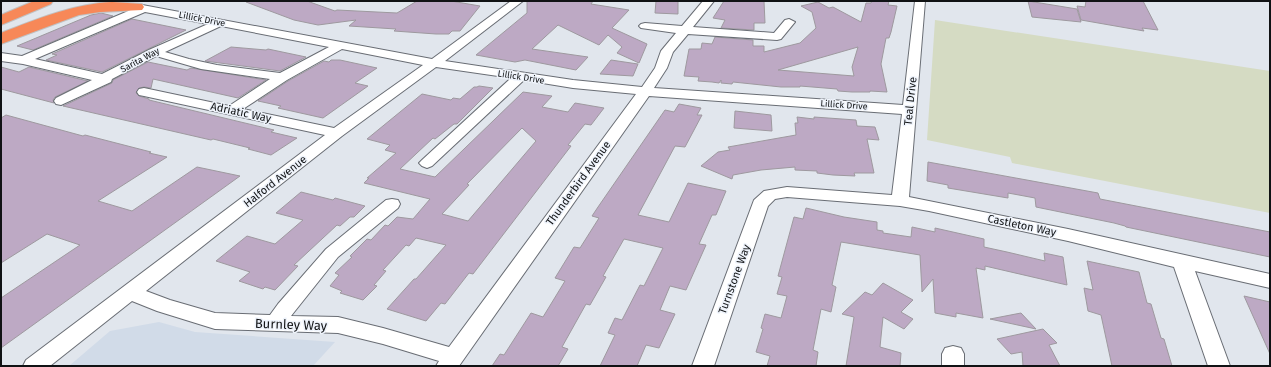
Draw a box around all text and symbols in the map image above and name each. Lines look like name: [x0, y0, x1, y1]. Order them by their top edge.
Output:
street label: Lillick Drive: [178, 10, 226, 28]
street label: Sarita Way: [119, 45, 162, 74]
street label: Lillick Drive: [497, 68, 545, 86]
street label: Teal Drive: [901, 76, 920, 126]
street label: Lillick Drive: [820, 98, 868, 112]
street label: Adriatic Way: [209, 100, 273, 125]
street label: Thunderbird Avenue: [543, 138, 613, 228]
street label: Halford Avenue: [241, 153, 309, 210]
street label: Castleton Way: [986, 212, 1058, 239]
street label: Turnstone Way: [716, 242, 753, 316]
street label: Burnley Way: [255, 316, 328, 333]

